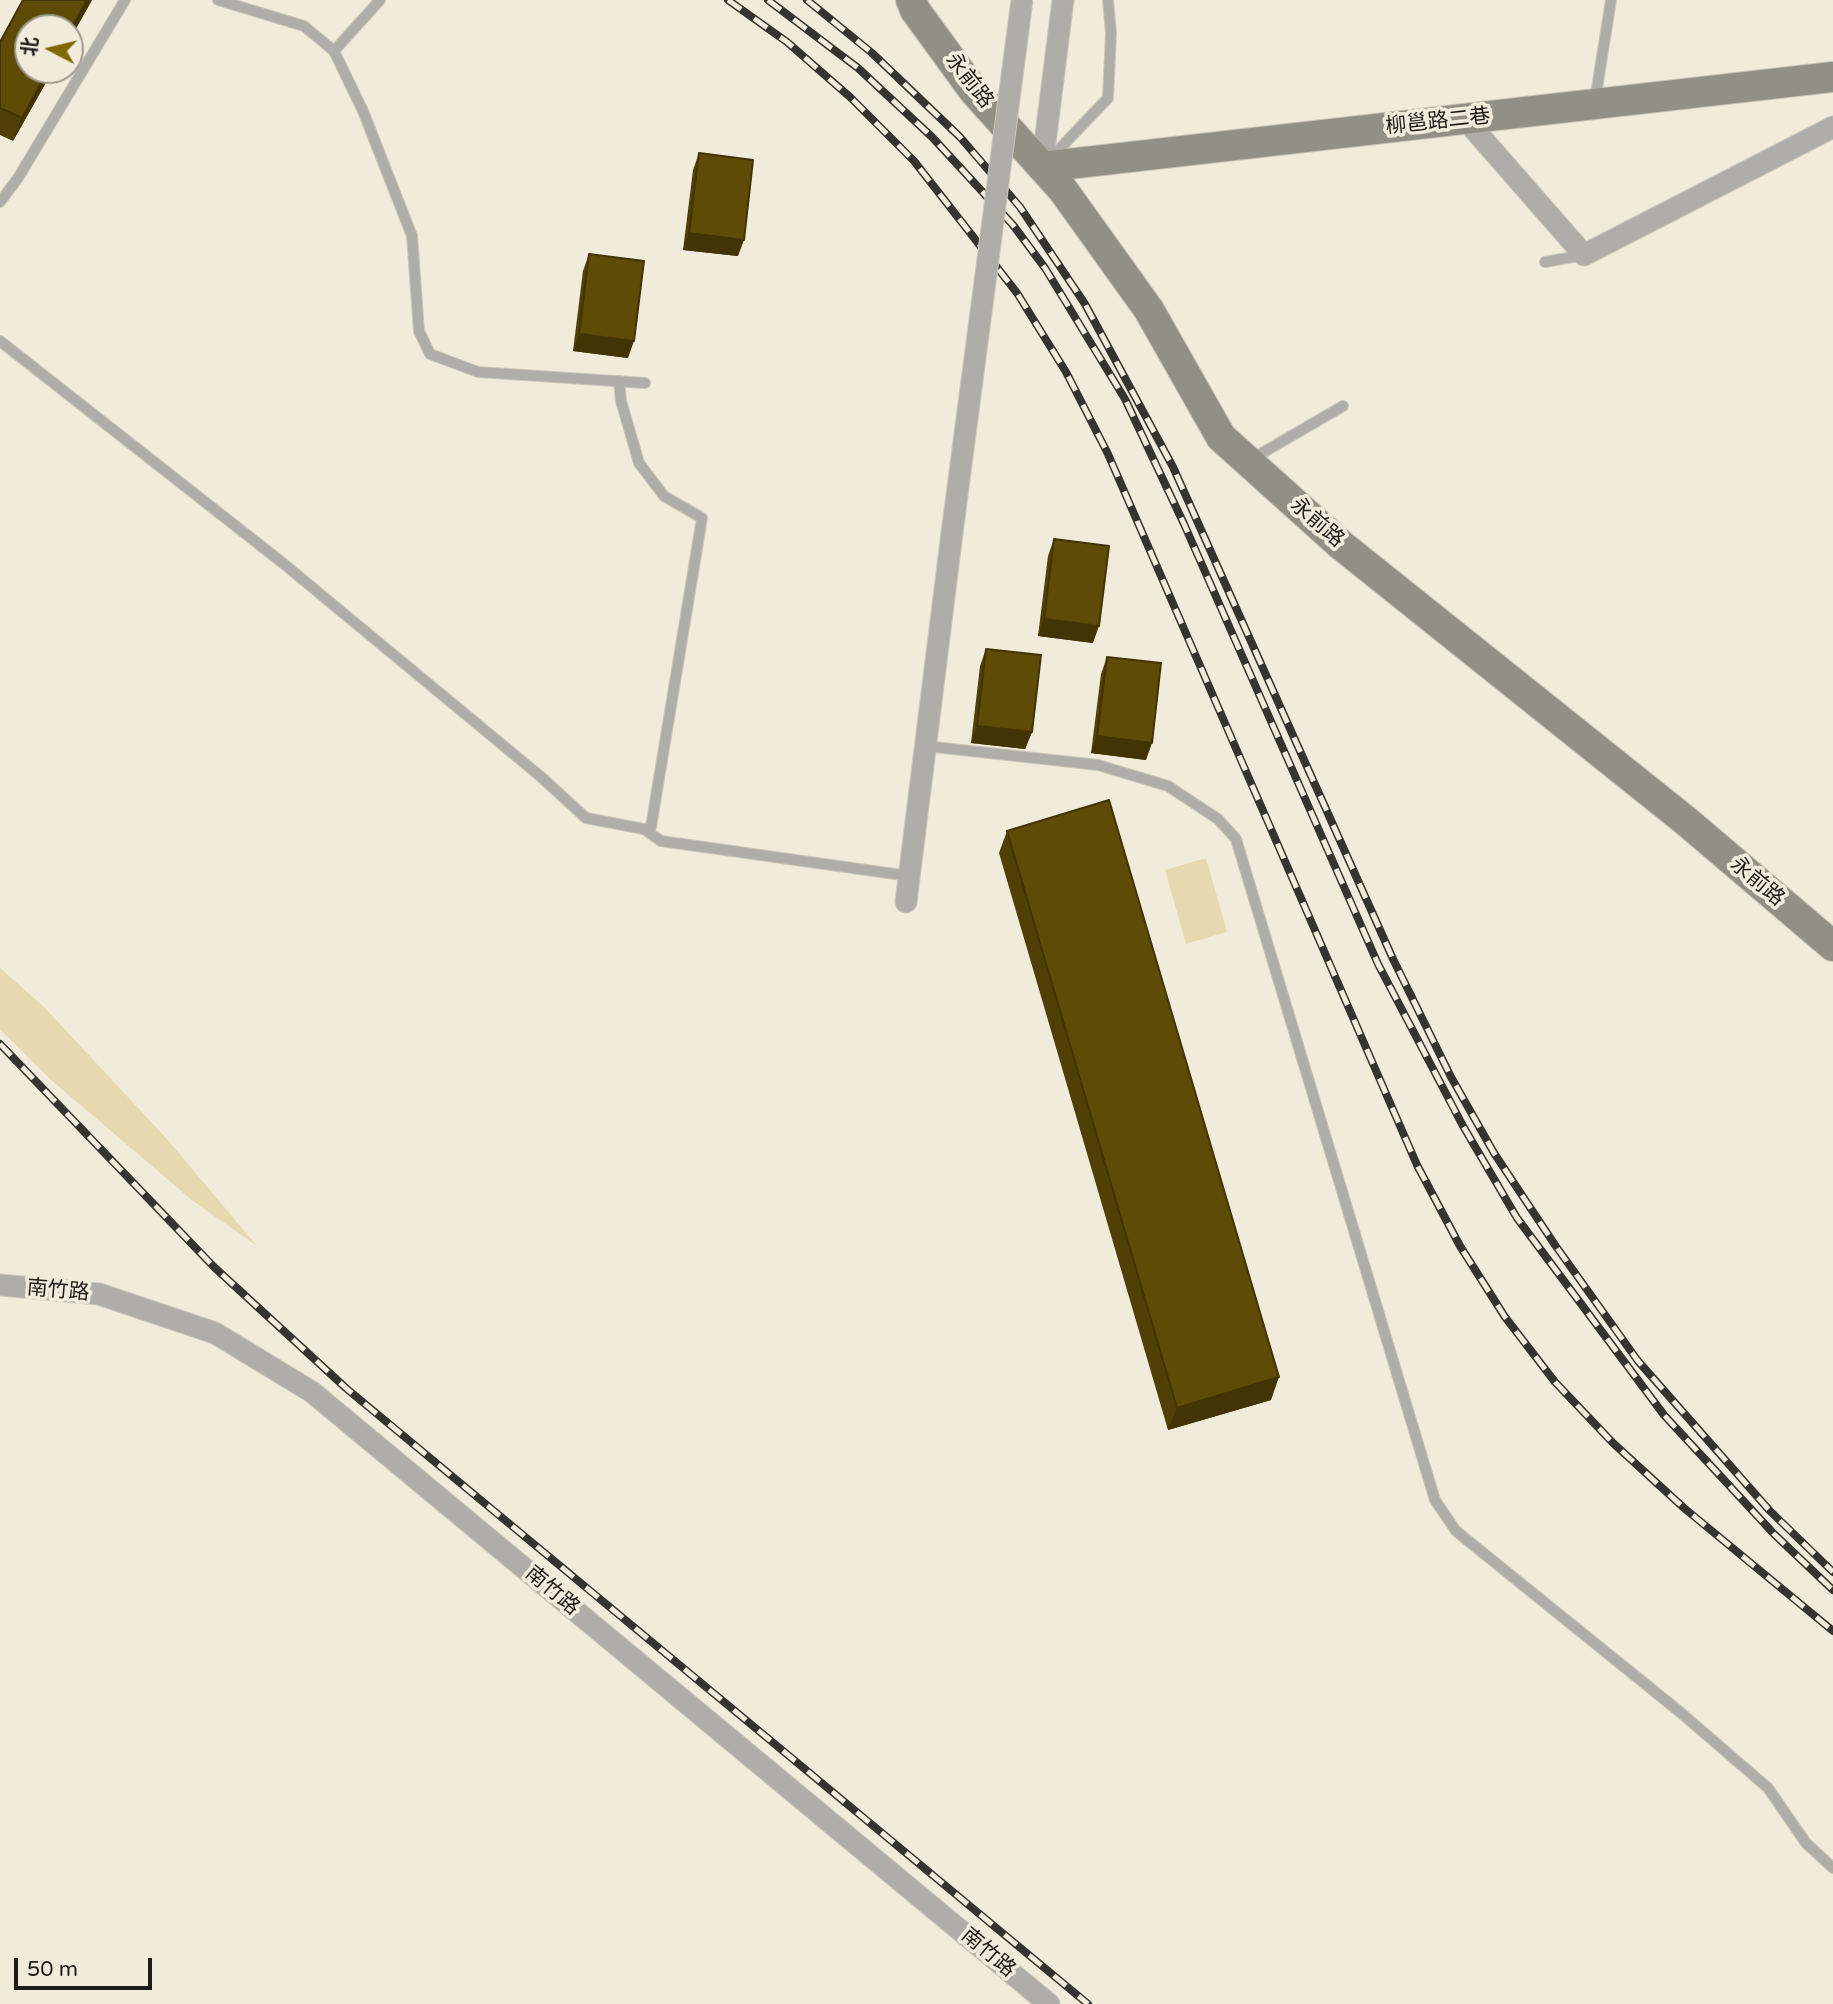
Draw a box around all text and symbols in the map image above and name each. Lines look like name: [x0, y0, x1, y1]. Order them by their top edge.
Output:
north arrow: [14, 14, 84, 84]
text: 北: [18, 36, 42, 57]
street label: 永前路: [940, 48, 998, 114]
street label: 柳邕路二巷: [1384, 104, 1492, 140]
street label: 永前路: [1285, 493, 1349, 553]
street label: 永前路: [1725, 852, 1789, 912]
street label: 南竹路: [26, 1276, 90, 1306]
street label: 南竹路: [520, 1561, 584, 1621]
street label: 南竹路: [956, 1923, 1020, 1983]
scale bar: [18, 1944, 156, 1988]
text: 50 m: [27, 1957, 78, 1982]

